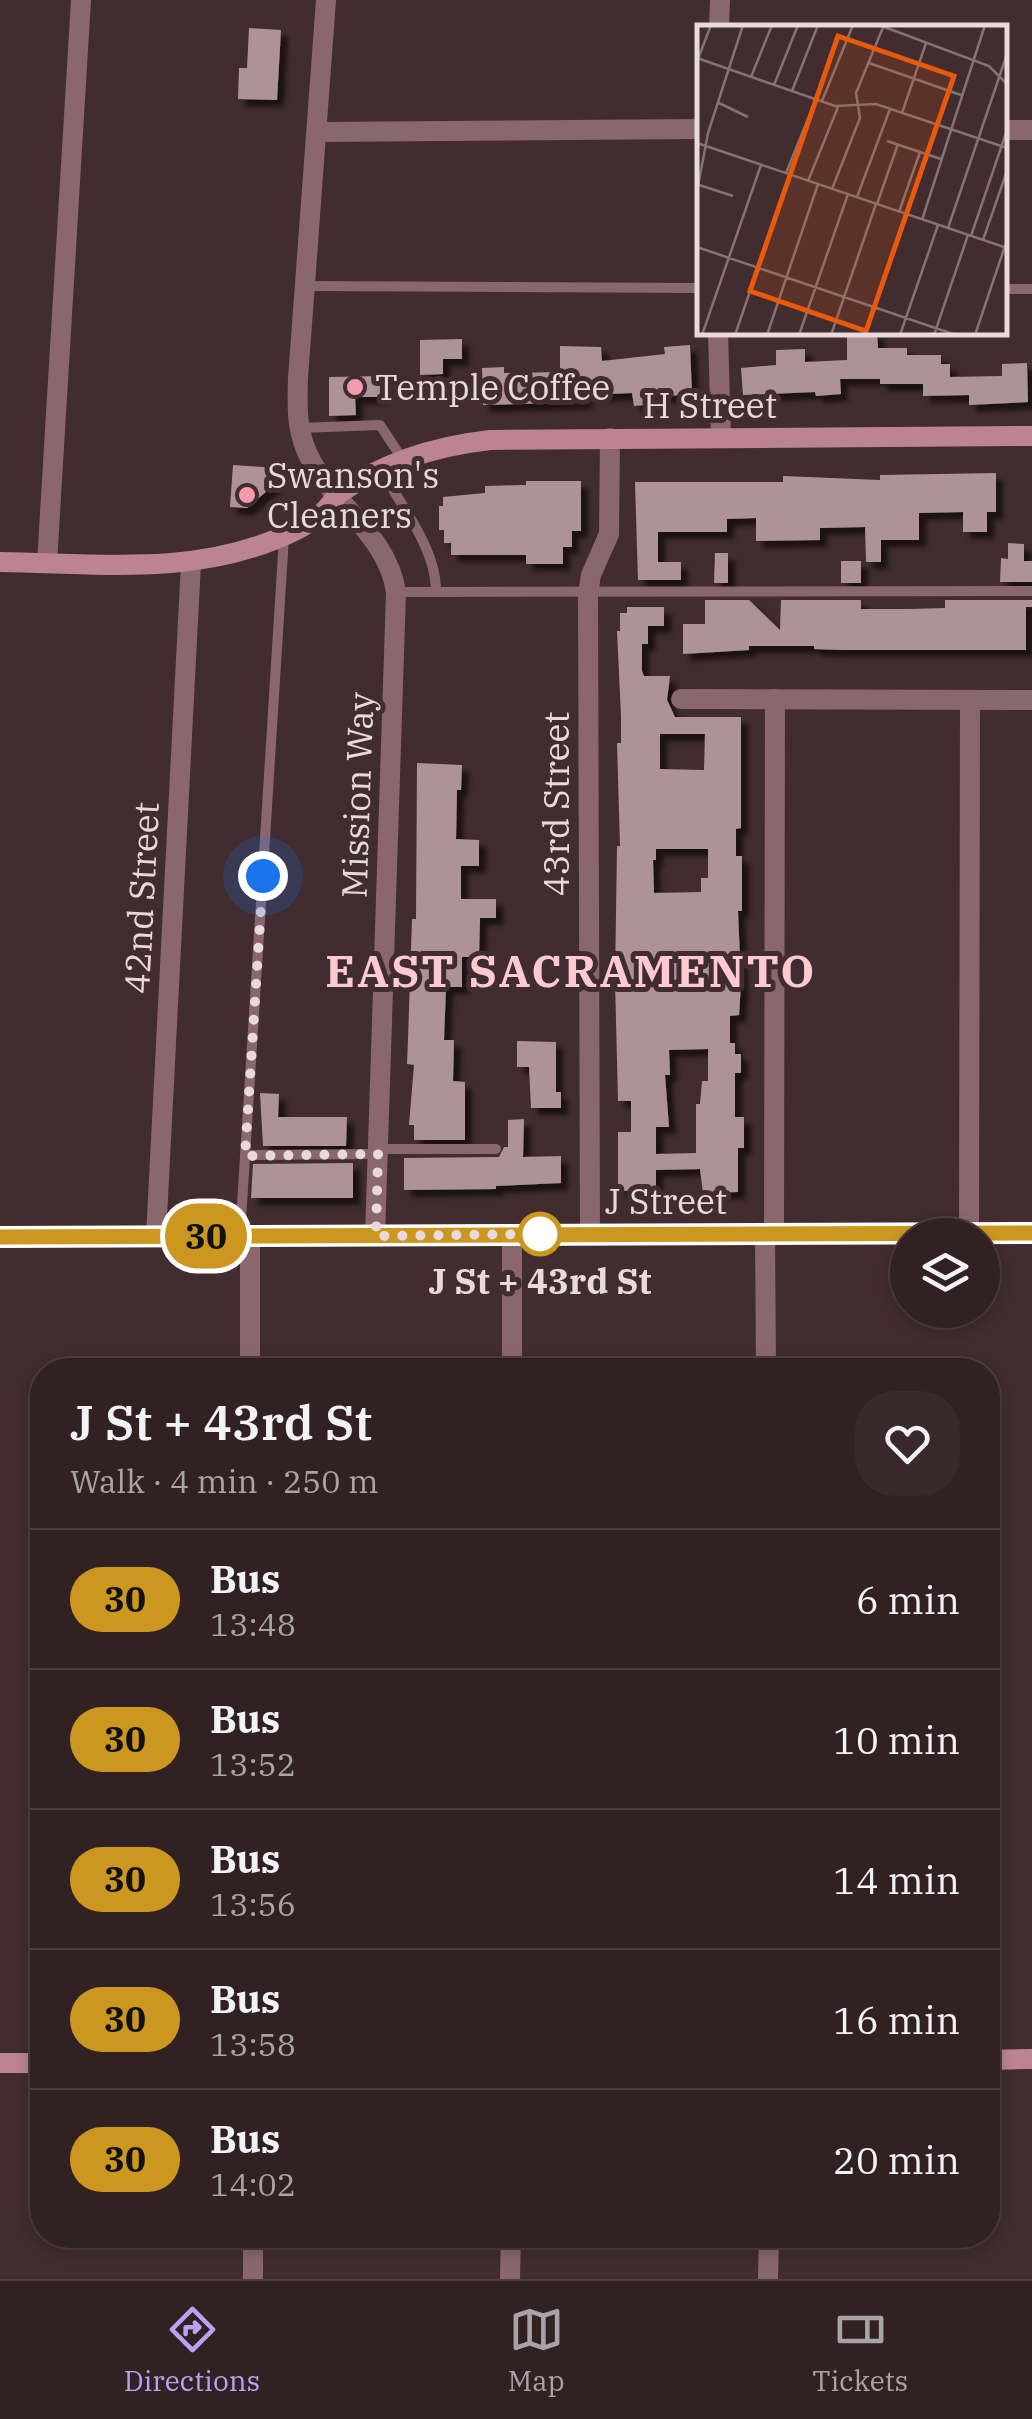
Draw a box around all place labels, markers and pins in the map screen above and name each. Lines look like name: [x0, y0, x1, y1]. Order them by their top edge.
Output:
place label: Temple Coffee: [375, 364, 610, 410]
marker: Temple Coffee: [344, 376, 366, 398]
place label: Swanson's Cleaners: [267, 452, 439, 538]
marker: Swanson's Cleaners: [236, 484, 258, 506]
marker: J St + 43rd St: [519, 1213, 561, 1255]
place label: J St + 43rd St: [429, 1258, 652, 1304]

